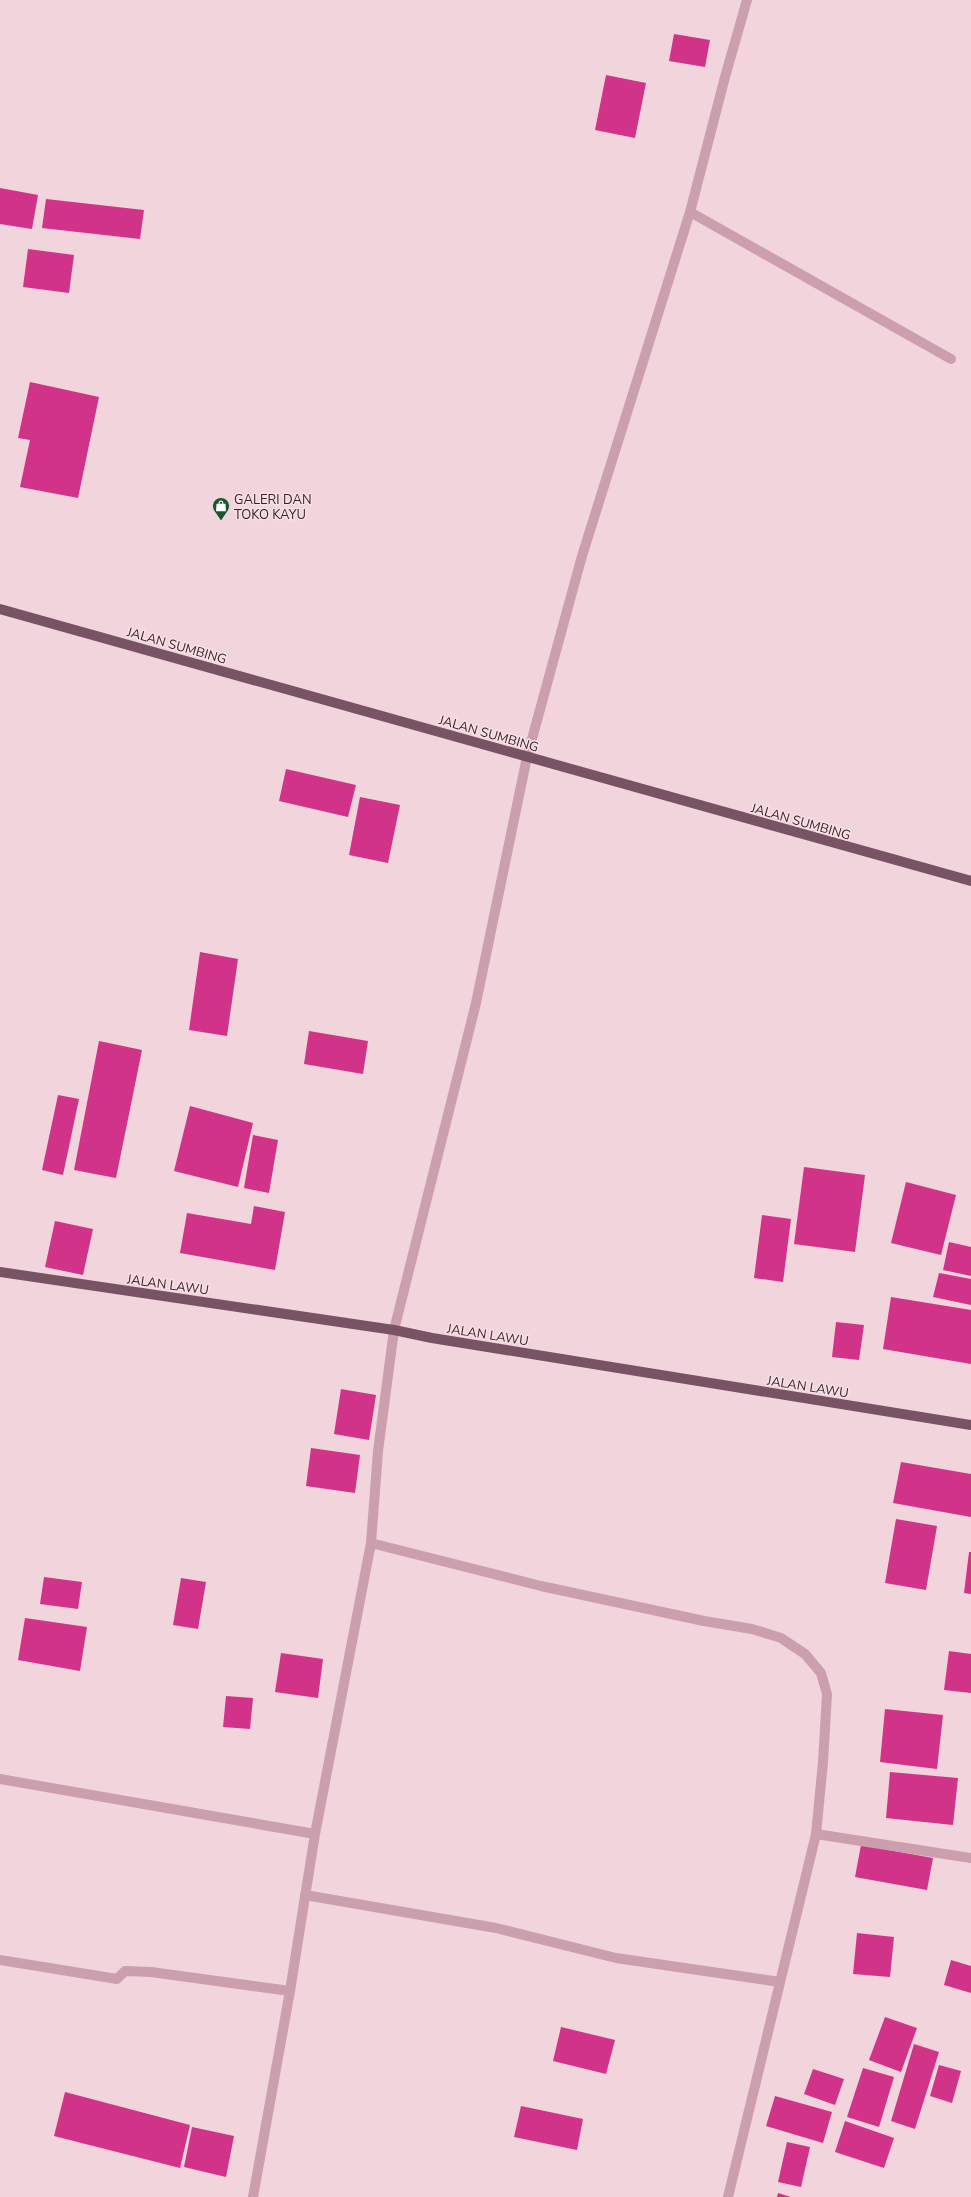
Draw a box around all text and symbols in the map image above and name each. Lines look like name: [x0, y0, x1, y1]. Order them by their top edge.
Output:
place label: GALERI DAN TOKO KAYU: [234, 491, 312, 524]
shop icon: GALERI DAN TOKO KAYU: [211, 496, 231, 521]
street label: JALAN SUMBING: [124, 623, 229, 669]
street label: JALAN SUMBING: [436, 711, 541, 757]
street label: JALAN SUMBING: [748, 799, 853, 845]
street label: JALAN LAWU: [125, 1270, 210, 1300]
street label: JALAN LAWU: [445, 1320, 530, 1350]
street label: JALAN LAWU: [765, 1372, 850, 1402]

